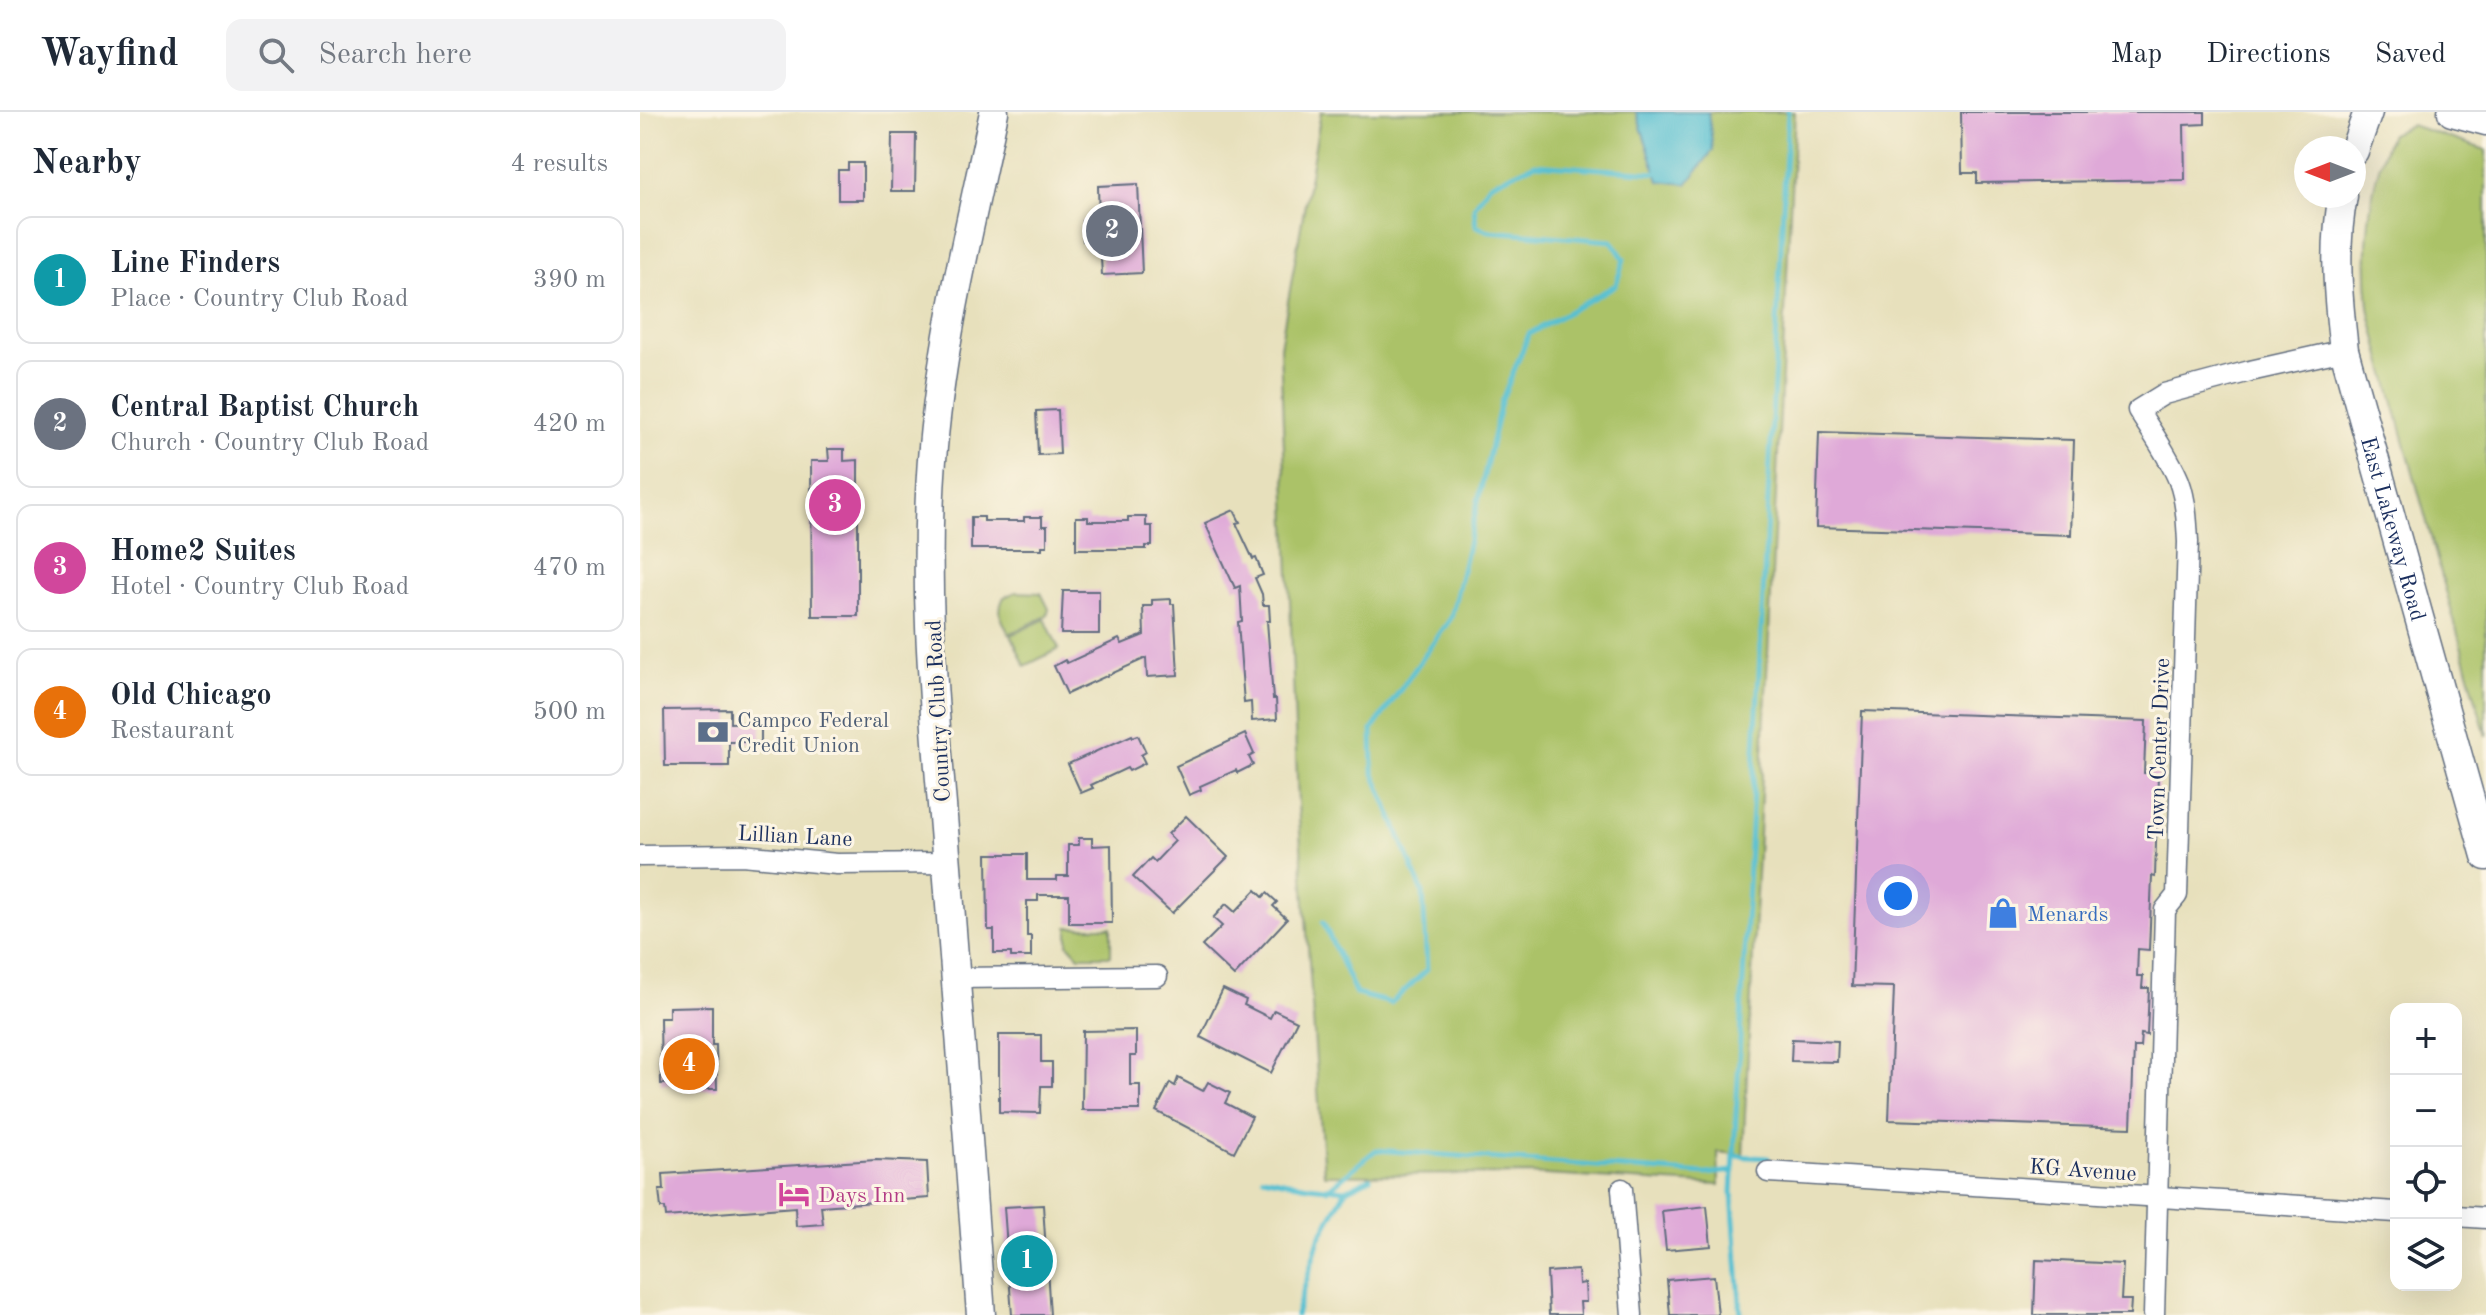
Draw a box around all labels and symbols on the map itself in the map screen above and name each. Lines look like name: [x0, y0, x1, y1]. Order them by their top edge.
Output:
north arrow: [2294, 136, 2366, 208]
pin: 2: [1086, 201, 1138, 261]
street label: East Lakeway Road: [2356, 434, 2428, 624]
pin: 3: [809, 475, 861, 535]
street label: Country Club Road: [923, 619, 955, 803]
street label: Town Center Drive: [2146, 658, 2174, 841]
place label: Campco Federal Credit Union: [737, 710, 889, 757]
bank icon: Campco Federal Credit Union: [696, 715, 730, 749]
street label: Lillian Lane: [737, 823, 853, 851]
your location: [1878, 876, 1918, 916]
shop icon: Menards: [1986, 896, 2020, 930]
place label: Menards: [2027, 904, 2108, 926]
pin: 4: [663, 1034, 715, 1094]
street label: KG Avenue: [2028, 1156, 2137, 1186]
hotel icon: Days Inn: [777, 1177, 811, 1211]
place label: Days Inn: [818, 1185, 906, 1207]
pin: 1: [1001, 1231, 1053, 1291]

